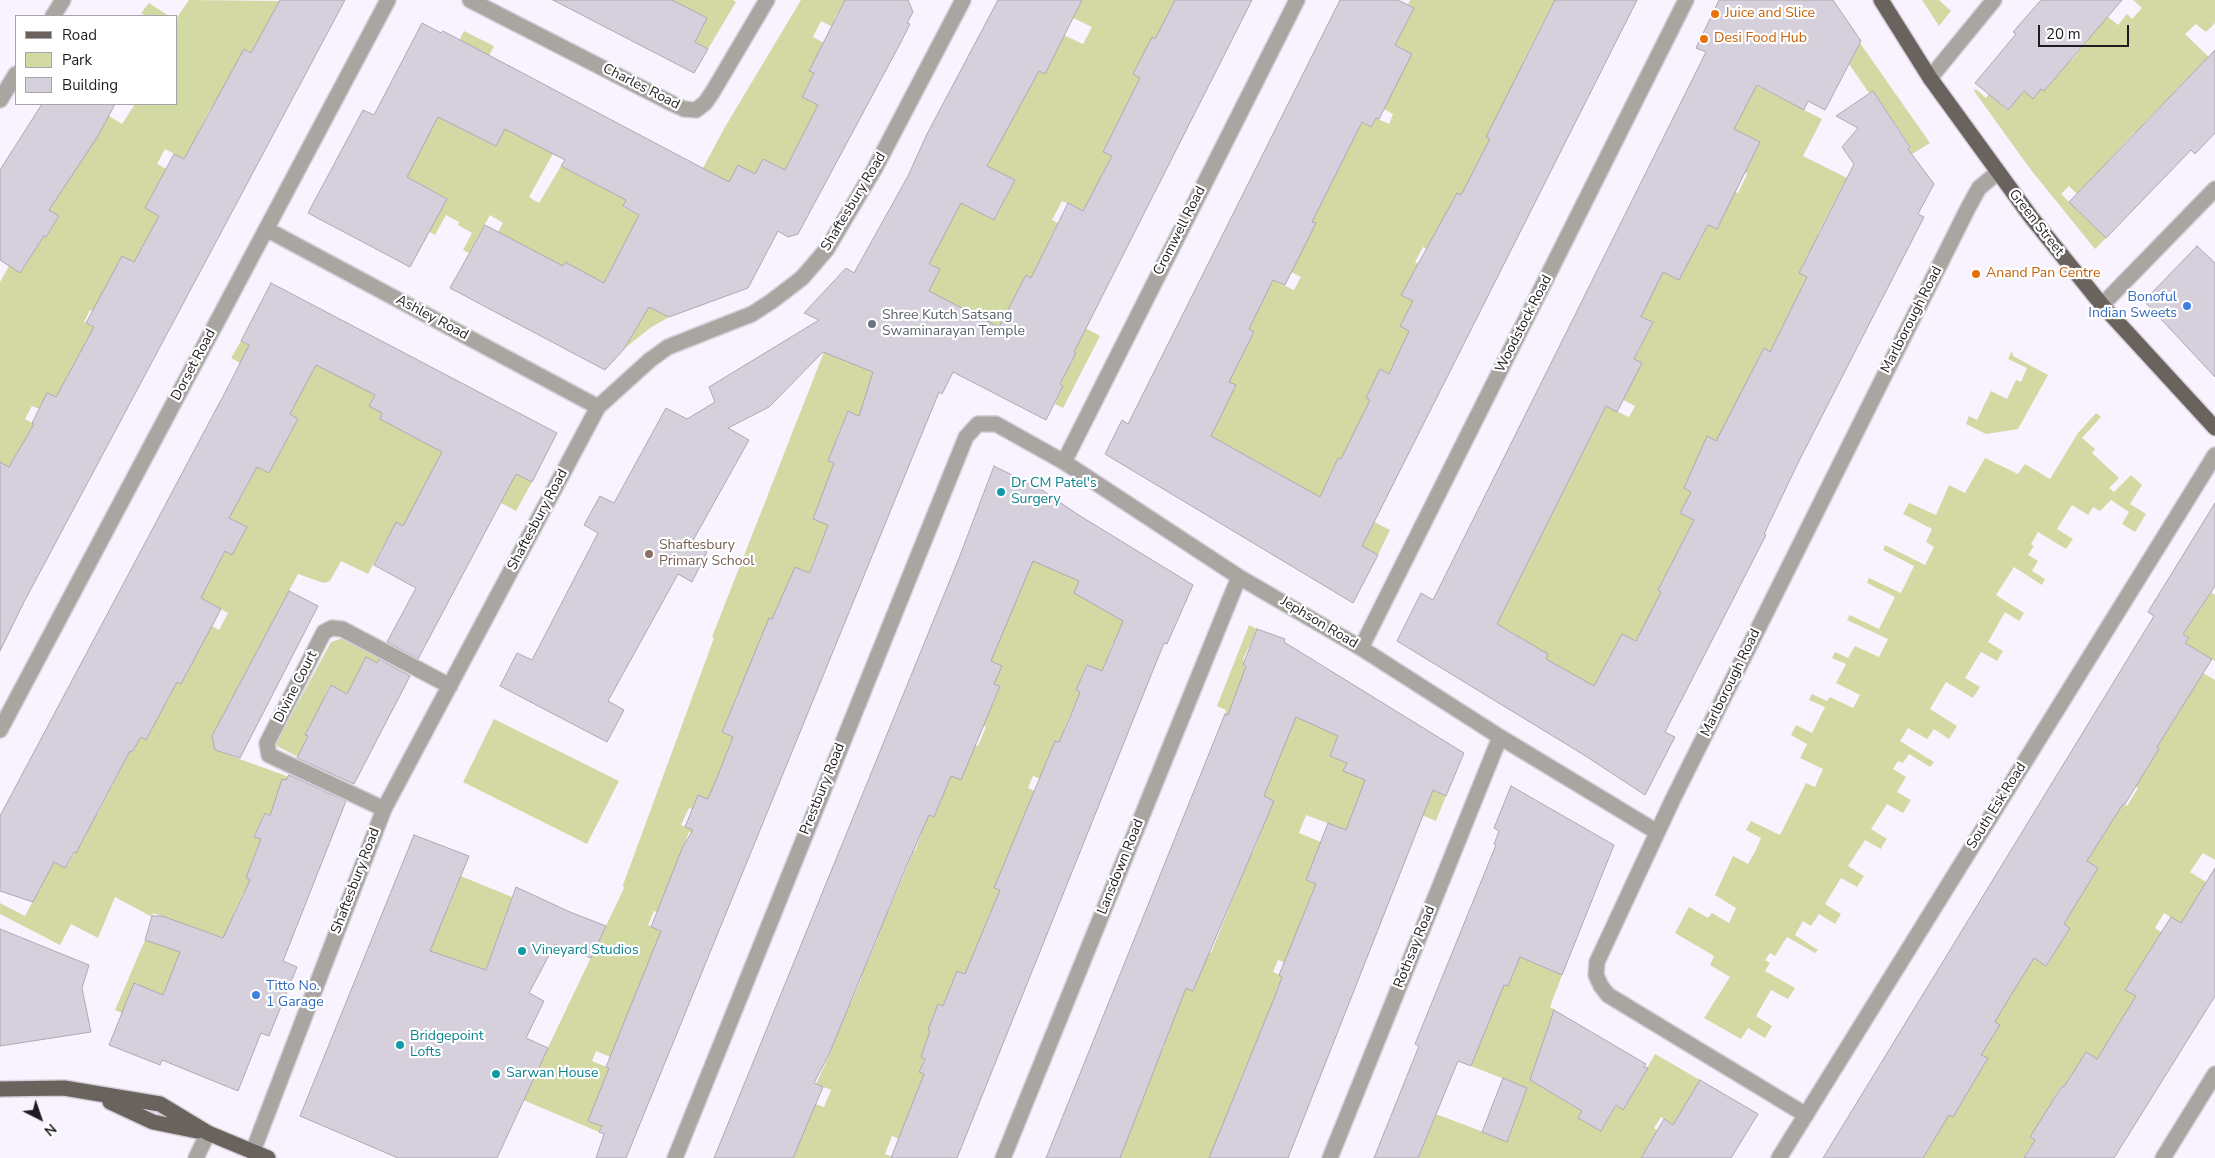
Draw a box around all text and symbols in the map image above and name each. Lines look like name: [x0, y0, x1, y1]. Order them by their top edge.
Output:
place label: Juice and Slice: [1725, 6, 1815, 22]
marker: Juice and Slice: [1709, 8, 1721, 20]
legend: [15, 15, 178, 105]
scale bar: [2040, 15, 2131, 47]
text: 20 m: [2046, 24, 2081, 44]
text: Road: [62, 25, 97, 45]
place label: Desi Food Hub: [1714, 31, 1807, 47]
marker: Desi Food Hub: [1698, 33, 1710, 45]
text: Park: [62, 50, 92, 70]
street label: Charles Road: [600, 60, 682, 114]
text: Building: [62, 75, 118, 95]
street label: Shaftesbury Road: [818, 150, 890, 254]
street label: Cromwell Road: [1150, 184, 1210, 278]
street label: Green Street: [2005, 186, 2067, 260]
street label: Marlborough Road: [1878, 264, 1946, 376]
place label: Anand Pan Centre: [1986, 266, 2100, 282]
marker: Anand Pan Centre: [1970, 268, 1982, 280]
street label: Woodstock Road: [1492, 272, 1556, 376]
place label: Bonoful Indian Sweets: [2088, 290, 2177, 322]
street label: Ashley Road: [393, 292, 471, 344]
marker: Bonoful Indian Sweets: [2181, 300, 2193, 312]
place label: Shree Kutch Satsang Swaminarayan Temple: [882, 308, 1025, 341]
marker: Shree Kutch Satsang Swaminarayan Temple: [866, 318, 878, 330]
street label: Dorset Road: [168, 326, 220, 404]
street label: Shaftesbury Road: [504, 467, 572, 573]
place label: Dr CM Patel's Surgery: [1011, 476, 1097, 508]
marker: Dr CM Patel's Surgery: [995, 486, 1007, 498]
place label: Shaftesbury Primary School: [659, 538, 754, 570]
marker: Shaftesbury Primary School: [643, 548, 655, 560]
street label: Jephson Road: [1277, 593, 1361, 653]
street label: Marlborough Road: [1698, 627, 1764, 739]
street label: Divine Court: [271, 648, 321, 726]
street label: Prestbury Road: [797, 741, 849, 837]
street label: South Esk Road: [1964, 760, 2030, 852]
street label: Lansdown Road: [1094, 817, 1148, 917]
street label: Shaftesbury Road: [328, 826, 384, 936]
street label: Rothsay Road: [1391, 903, 1439, 991]
place label: Vineyard Studios: [532, 943, 639, 959]
marker: Vineyard Studios: [516, 945, 528, 957]
place label: Titto No. 1 Garage: [266, 979, 324, 1012]
marker: Titto No. 1 Garage: [250, 989, 262, 1001]
place label: Bridgepoint Lofts: [410, 1029, 484, 1062]
marker: Bridgepoint Lofts: [394, 1039, 406, 1051]
place label: Sarwan House: [506, 1066, 599, 1082]
marker: Sarwan House: [490, 1068, 502, 1080]
north arrow: [15, 1093, 65, 1143]
text: N: [40, 1119, 60, 1140]

